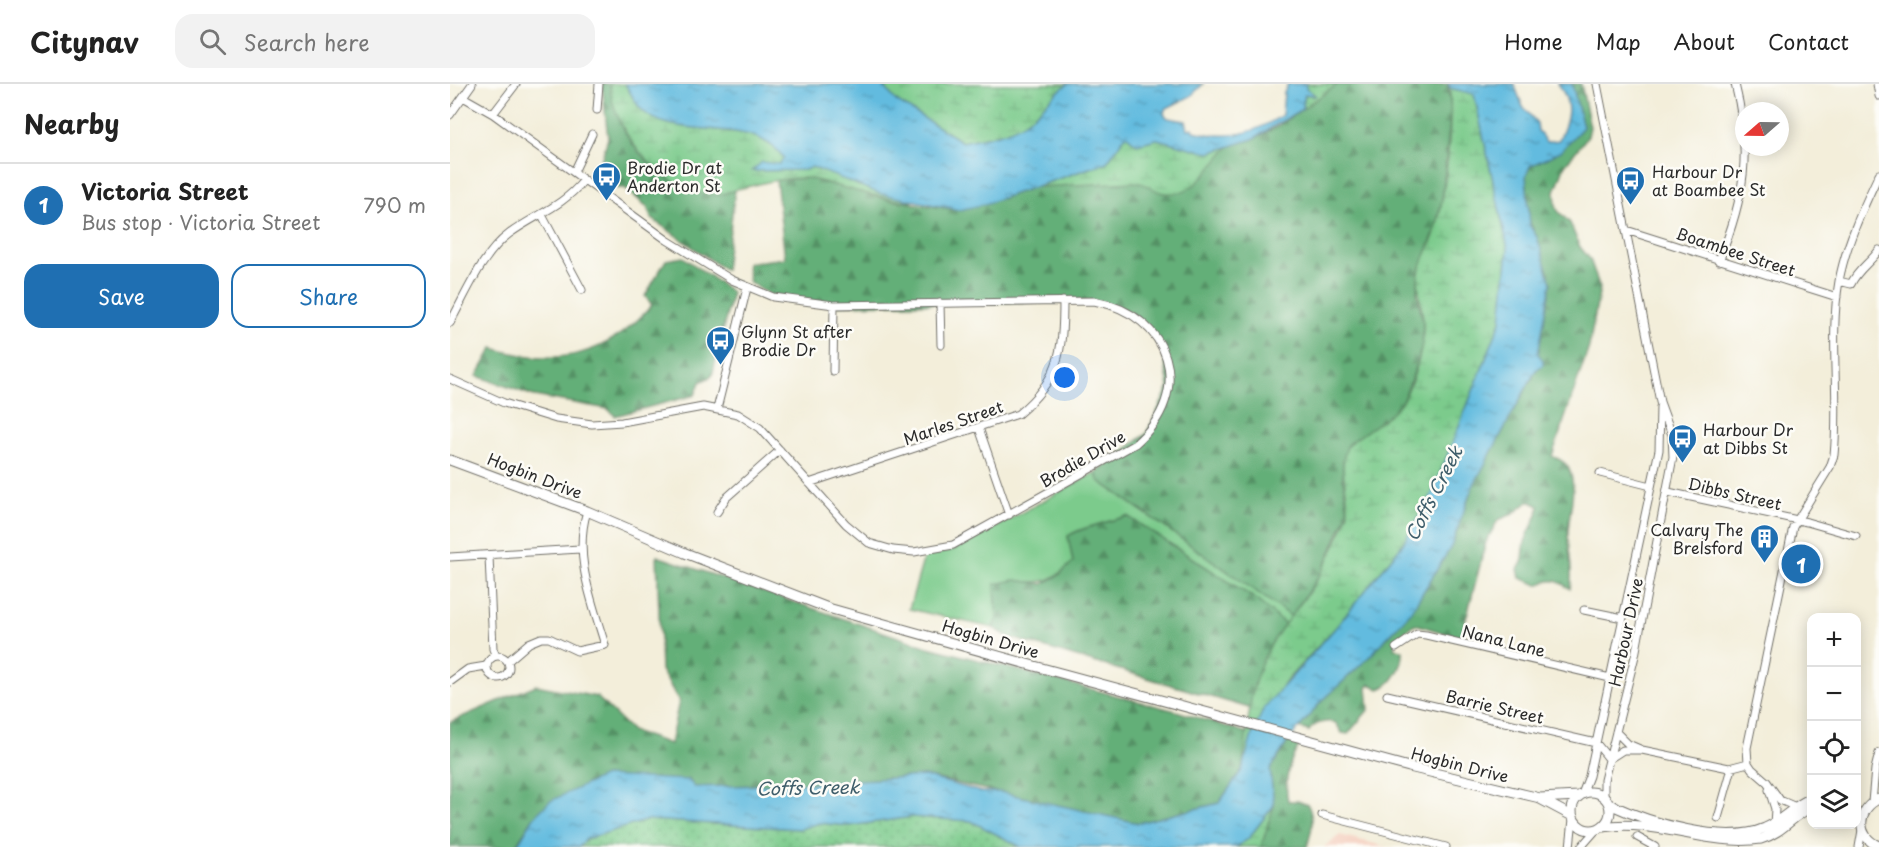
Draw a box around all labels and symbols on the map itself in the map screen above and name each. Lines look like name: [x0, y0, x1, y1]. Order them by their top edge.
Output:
north arrow: [1735, 102, 1789, 156]
place label: Brodie Dr at Anderton St: [627, 155, 722, 197]
place label: Harbour Dr at Boambee St: [1652, 159, 1766, 201]
bus stop icon: Brodie Dr at Anderton St: [590, 160, 622, 202]
bus stop icon: Harbour Dr at Boambee St: [1615, 164, 1647, 206]
street label: Boambee Street: [1673, 220, 1799, 282]
place label: Glynn St after Brodie Dr: [741, 319, 853, 361]
bus stop icon: Glynn St after Brodie Dr: [704, 324, 736, 366]
your location: [1050, 363, 1079, 392]
street label: Marles Street: [900, 394, 1007, 450]
place label: Harbour Dr at Dibbs St: [1703, 417, 1794, 459]
bus stop icon: Harbour Dr at Dibbs St: [1666, 422, 1698, 464]
street label: Brodie Drive: [1035, 424, 1129, 492]
water label: Coffs Creek: [1398, 440, 1469, 545]
street label: Hogbin Drive: [484, 446, 586, 504]
street label: Dibbs Street: [1686, 471, 1784, 515]
place label: Calvary The Brelsford: [1650, 517, 1743, 559]
building icon: Calvary The Brelsford: [1748, 522, 1780, 564]
pin: 1: [1782, 542, 1820, 586]
street label: Harbour Drive: [1602, 575, 1648, 689]
street label: Hogbin Drive: [940, 613, 1042, 663]
street label: Nana Lane: [1460, 618, 1548, 662]
street label: Barrie Street: [1444, 683, 1547, 729]
street label: Hogbin Drive: [1409, 740, 1511, 788]
water label: Coffs Creek: [756, 773, 861, 801]

